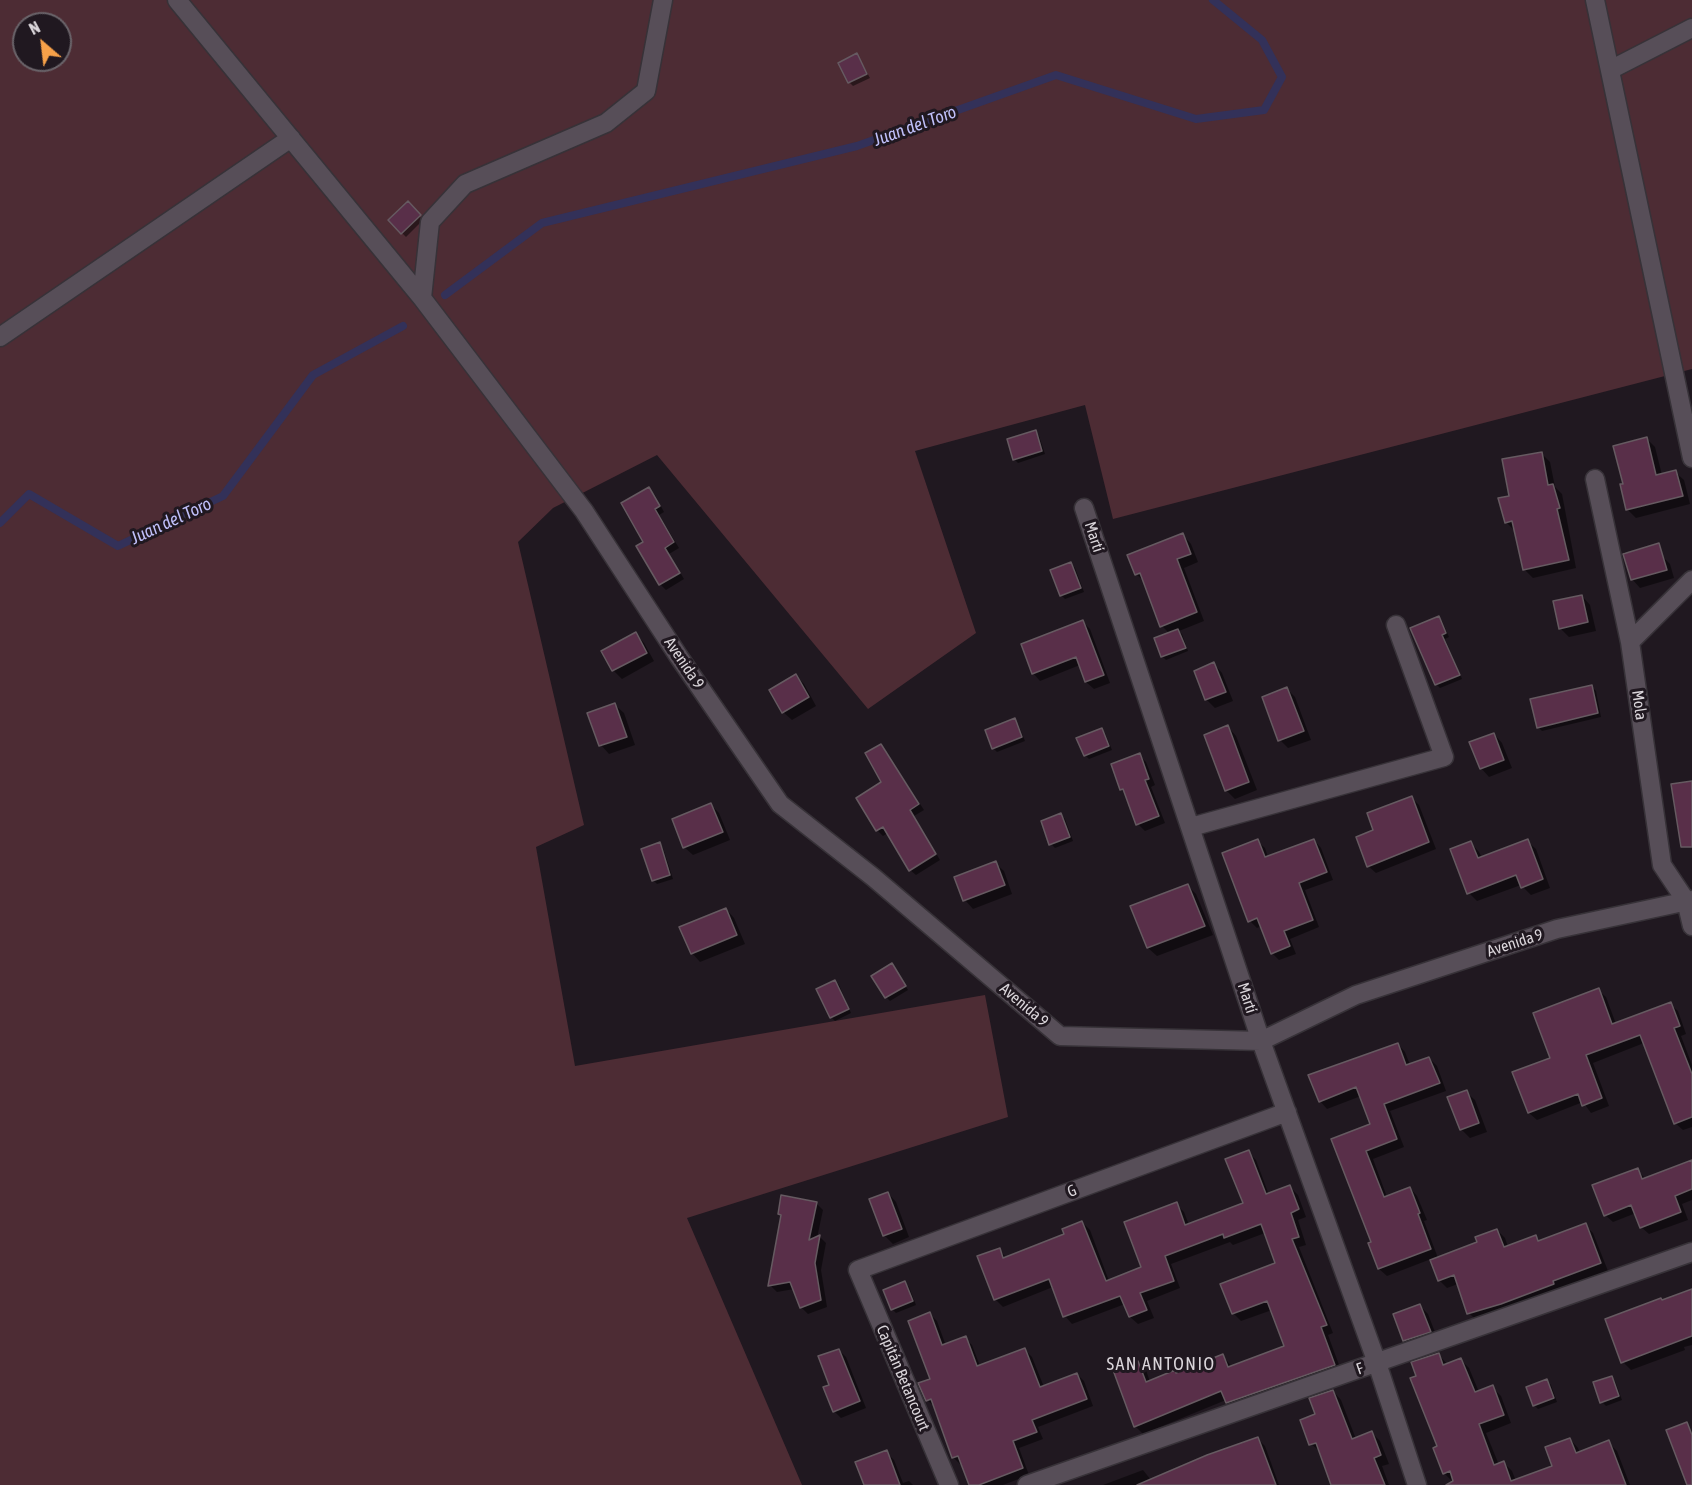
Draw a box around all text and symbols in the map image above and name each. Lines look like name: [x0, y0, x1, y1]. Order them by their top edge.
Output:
north arrow: [12, 12, 72, 72]
text: N: [26, 18, 43, 38]
water label: Juan del Toro: [871, 101, 959, 151]
water label: Juan del Toro: [127, 493, 215, 549]
street label: Martí: [1080, 519, 1108, 555]
street label: Avenida 9: [660, 634, 708, 692]
street label: Mola: [1627, 689, 1651, 721]
street label: Avenida 9: [1485, 925, 1545, 961]
street label: Avenida 9: [996, 979, 1052, 1031]
street label: Martí: [1233, 980, 1261, 1016]
street label: G: [1065, 1181, 1079, 1201]
street label: Capitán Betancourt: [872, 1322, 934, 1434]
district label: SAN ANTONIO: [1106, 1353, 1216, 1375]
street label: F: [1354, 1359, 1366, 1379]

